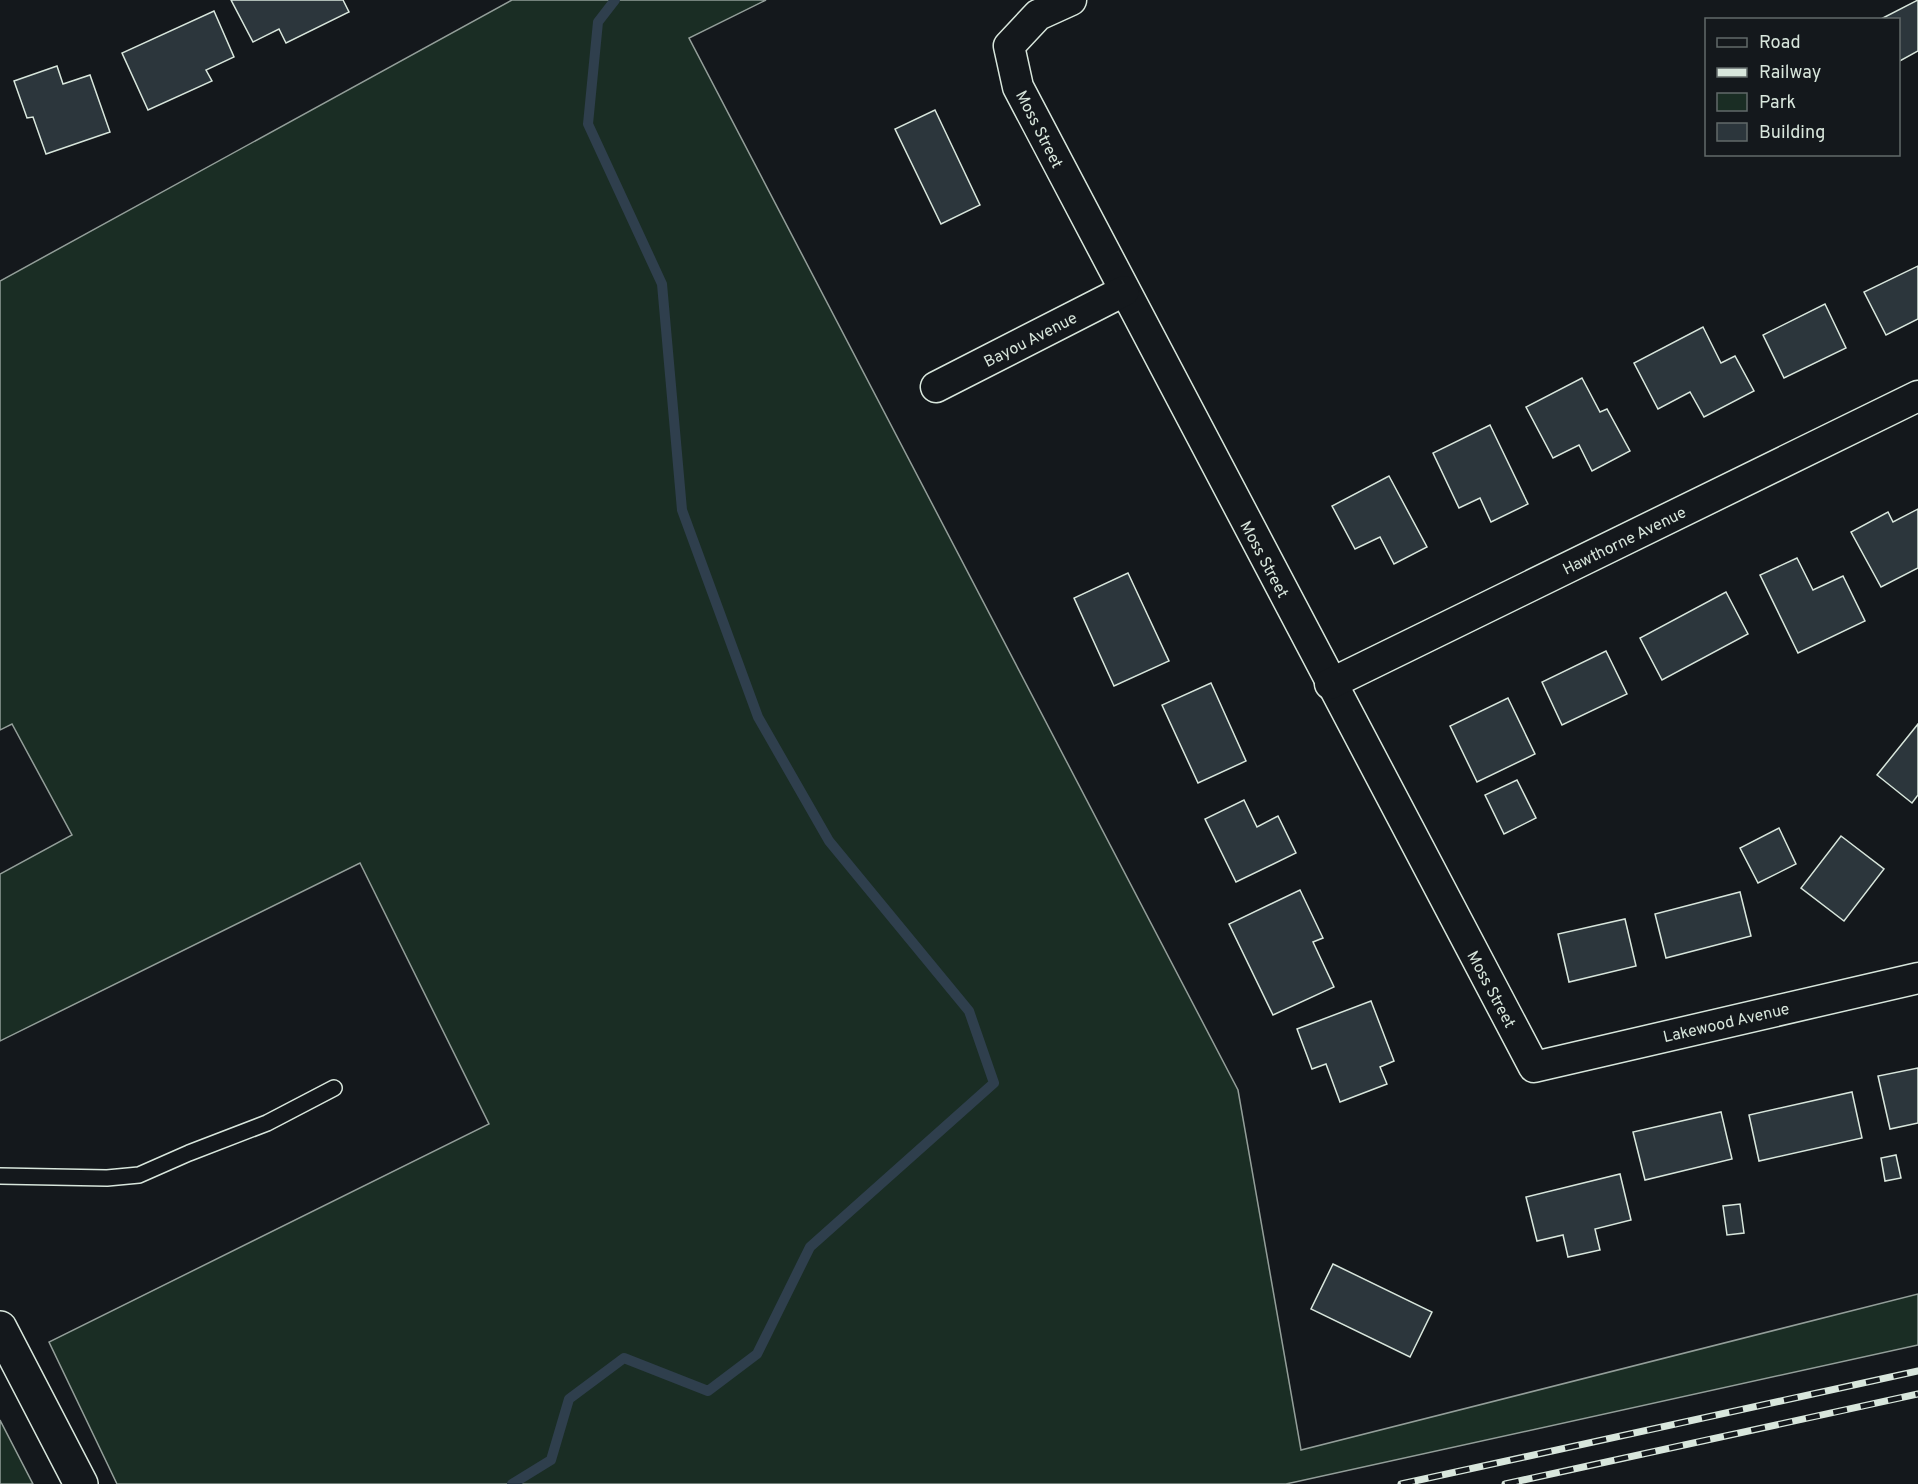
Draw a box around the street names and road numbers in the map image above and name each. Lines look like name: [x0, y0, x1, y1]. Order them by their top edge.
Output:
street label: Moss Street: [1010, 88, 1066, 172]
street label: Bayou Avenue: [981, 309, 1081, 373]
street label: Hawthorne Avenue: [1560, 503, 1690, 580]
street label: Moss Street: [1235, 518, 1292, 602]
street label: Moss Street: [1462, 948, 1519, 1032]
street label: Lakewood Avenue: [1661, 1000, 1792, 1048]

